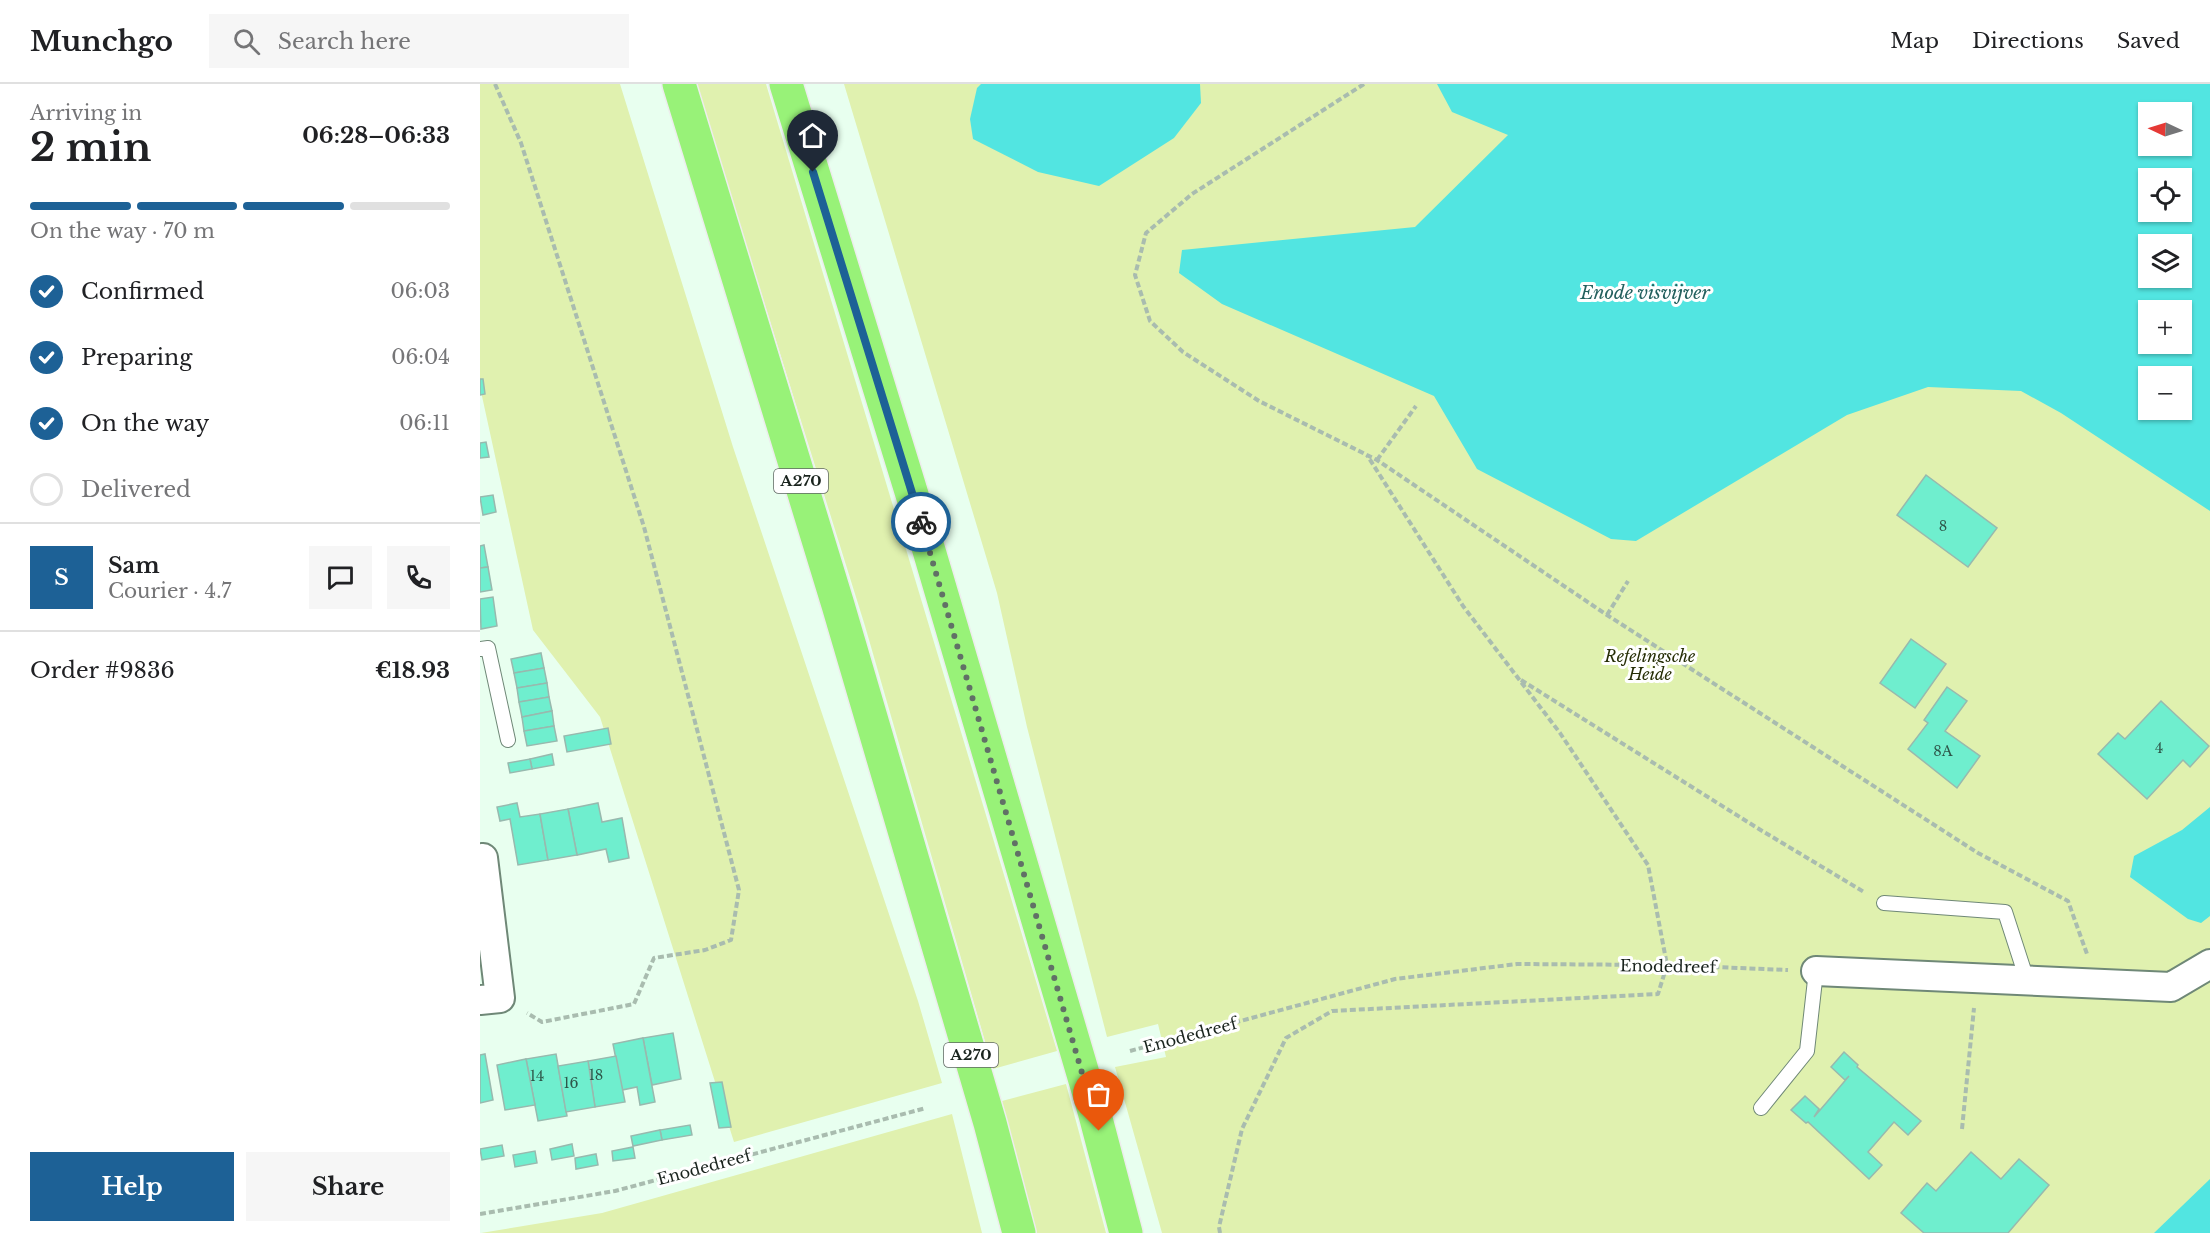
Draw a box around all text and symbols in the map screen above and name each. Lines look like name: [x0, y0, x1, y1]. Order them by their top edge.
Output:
search box: [209, 14, 629, 68]
text: Munchgo: [30, 24, 173, 59]
icon: search: [230, 25, 263, 58]
text: Search here: [278, 28, 411, 55]
text: Map: [1890, 28, 1939, 54]
text: Directions: [1972, 28, 2084, 54]
text: Saved: [2117, 28, 2180, 54]
text: Arriving in: [30, 101, 142, 125]
north arrow: [2138, 102, 2192, 156]
map controls: [2138, 102, 2192, 420]
pin: [787, 110, 838, 172]
icon: home: [796, 119, 829, 152]
text: 06:28–06:33: [302, 122, 450, 149]
text: 2 min: [30, 123, 151, 172]
button: locate: [2138, 168, 2192, 222]
text: On the way · 70 m: [30, 219, 215, 243]
button: layers: [2138, 234, 2192, 288]
icon: check: [30, 275, 63, 308]
text: Confirmed: [81, 278, 204, 305]
text: 06:03: [391, 279, 450, 303]
water label: Enode visvijver: [1579, 282, 1711, 304]
button: +: [2138, 300, 2192, 354]
icon: check: [30, 341, 63, 374]
text: Preparing: [81, 344, 192, 371]
text: 06:04: [391, 345, 450, 369]
button: −: [2138, 366, 2192, 420]
icon: check: [30, 407, 63, 440]
text: On the way: [81, 410, 209, 437]
text: 06:11: [399, 411, 450, 435]
road number: A270: [774, 469, 828, 493]
text: Delivered: [81, 476, 191, 503]
courier: [891, 492, 951, 552]
icon: bike: [905, 506, 938, 539]
house number: 8: [1939, 517, 1947, 535]
button: chat: [309, 546, 372, 609]
button: phone: [387, 546, 450, 609]
text: Sam: [108, 552, 160, 579]
text: S: [54, 564, 69, 591]
text: Courier · 4.7: [108, 579, 231, 603]
park label: Refelingsche Heide: [1604, 646, 1696, 684]
text: Order #9836: [30, 657, 175, 684]
text: €18.93: [375, 657, 450, 684]
house number: 4: [2155, 739, 2163, 757]
house number: 8A: [1933, 742, 1953, 760]
street label: Enodedreef: [1620, 955, 1719, 977]
street label: Enodedreef: [1141, 1012, 1241, 1057]
road number: A270: [944, 1043, 998, 1067]
house number: 18: [589, 1066, 603, 1084]
house number: 14: [530, 1067, 544, 1085]
pin: [1073, 1069, 1124, 1131]
house number: 16: [563, 1074, 579, 1092]
icon: bag: [1082, 1078, 1115, 1111]
street label: Enodedreef: [655, 1144, 755, 1189]
button: Help: [30, 1152, 234, 1221]
button: Share: [246, 1152, 450, 1221]

